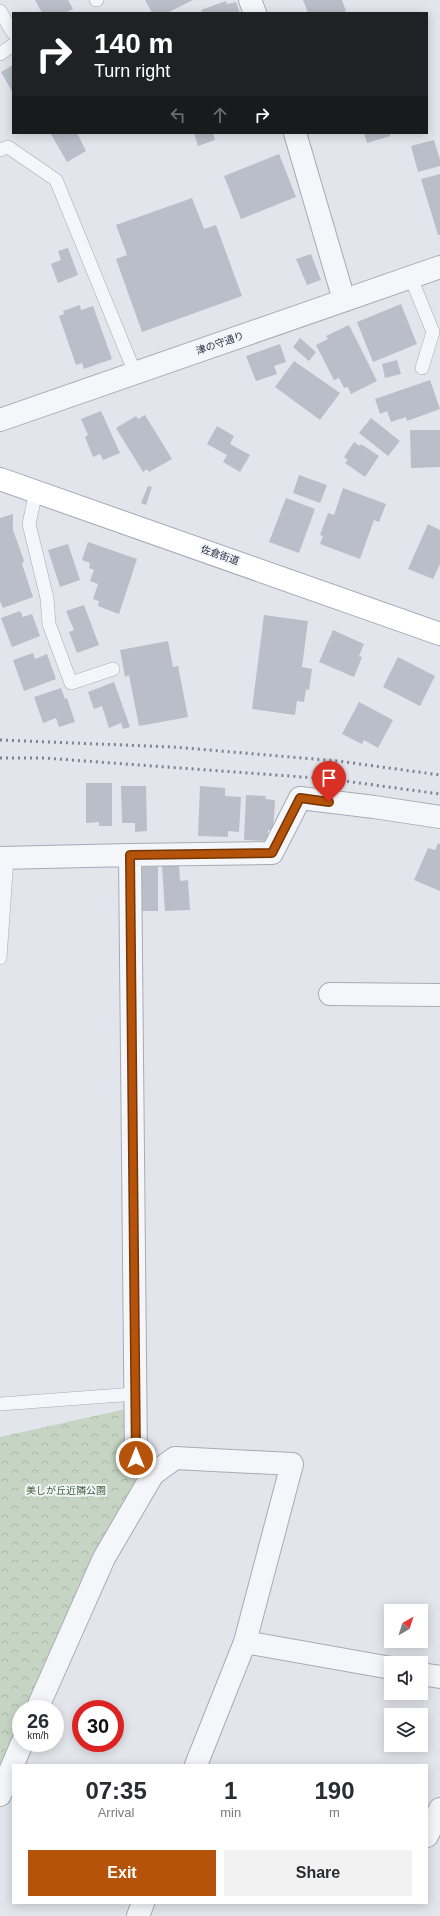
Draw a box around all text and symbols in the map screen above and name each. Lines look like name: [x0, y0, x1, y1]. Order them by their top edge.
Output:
icon: right: [28, 28, 80, 80]
text: 140 m: [94, 28, 173, 59]
text: Turn right: [94, 61, 170, 81]
icon: left: [167, 104, 189, 126]
icon: ahead: [209, 104, 231, 126]
icon: right: [251, 104, 273, 126]
street label: 津の守通り: [195, 330, 245, 356]
street label: 佐倉街道: [199, 543, 241, 567]
pin: [312, 761, 346, 802]
icon: arrive: [318, 767, 340, 789]
position arrow: [115, 1437, 157, 1479]
park label: 美しが丘近隣公園: [26, 1485, 106, 1496]
north arrow: [384, 1604, 428, 1648]
map controls: [384, 1604, 428, 1752]
button: sound: [384, 1656, 428, 1700]
speed limit sign: 30: [72, 1700, 124, 1752]
button: layers: [384, 1708, 428, 1752]
text: 26: [27, 1710, 49, 1732]
text: km/h: [27, 1730, 49, 1741]
text: 07:35: [85, 1777, 147, 1804]
text: 1: [224, 1777, 237, 1804]
text: 190: [315, 1777, 355, 1804]
text: Arrival: [98, 1805, 135, 1820]
text: min: [220, 1805, 241, 1820]
text: m: [329, 1805, 340, 1820]
button: Exit: [28, 1850, 216, 1896]
button: Share: [224, 1850, 412, 1896]

